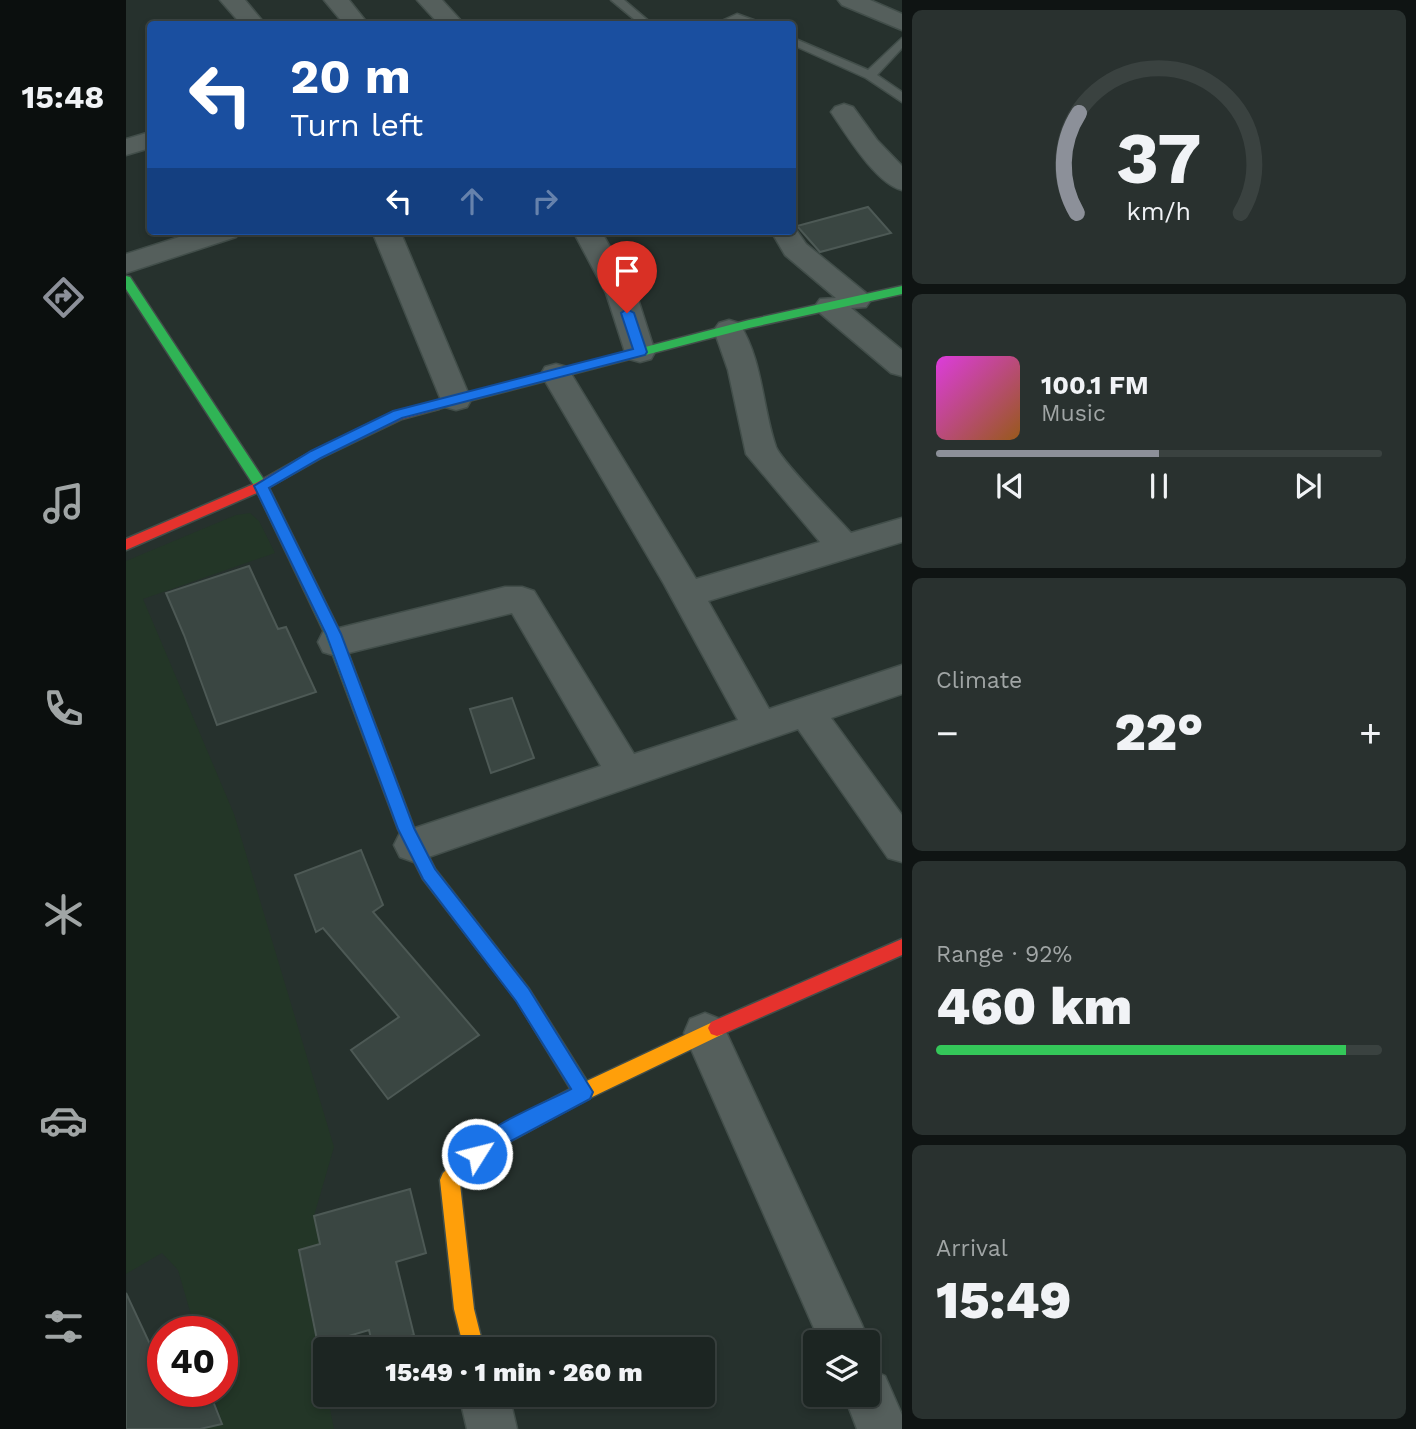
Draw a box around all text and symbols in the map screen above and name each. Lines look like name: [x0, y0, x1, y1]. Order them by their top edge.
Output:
text: 20 m: [290, 47, 411, 105]
icon: left: [175, 49, 266, 140]
text: 15:48: [22, 78, 104, 116]
text: Turn left: [290, 106, 423, 144]
text: 37: [1116, 115, 1202, 201]
icon: left: [380, 182, 418, 220]
icon: ahead: [453, 182, 491, 220]
icon: right: [526, 182, 564, 220]
text: km/h: [1127, 197, 1191, 226]
pin: [597, 241, 657, 313]
icon: arrive: [608, 252, 646, 290]
icon: directions: [39, 273, 88, 322]
text: 100.1 FM: [1041, 370, 1149, 400]
text: Music: [1041, 400, 1106, 427]
icon: previous: [991, 467, 1029, 505]
icon: pause: [1140, 467, 1178, 505]
icon: next: [1289, 467, 1327, 505]
icon: music: [39, 479, 88, 528]
text: Climate: [936, 667, 1022, 694]
icon: phone: [39, 684, 88, 733]
text: 22°: [1115, 702, 1203, 763]
text: −: [936, 711, 959, 755]
text: +: [1359, 711, 1382, 755]
icon: climate: [39, 890, 88, 939]
text: Range · 92%: [936, 941, 1072, 968]
text: 460 km: [936, 976, 1132, 1037]
icon: car: [39, 1096, 88, 1145]
position arrow: [440, 1117, 514, 1191]
text: Arrival: [936, 1235, 1008, 1262]
text: 15:49: [936, 1270, 1072, 1331]
icon: filters: [39, 1302, 88, 1351]
speed limit sign: 40: [147, 1316, 238, 1407]
map controls: [803, 1330, 880, 1407]
button: layers: [803, 1330, 880, 1407]
text: 15:49 · 1 min · 260 m: [385, 1357, 643, 1387]

